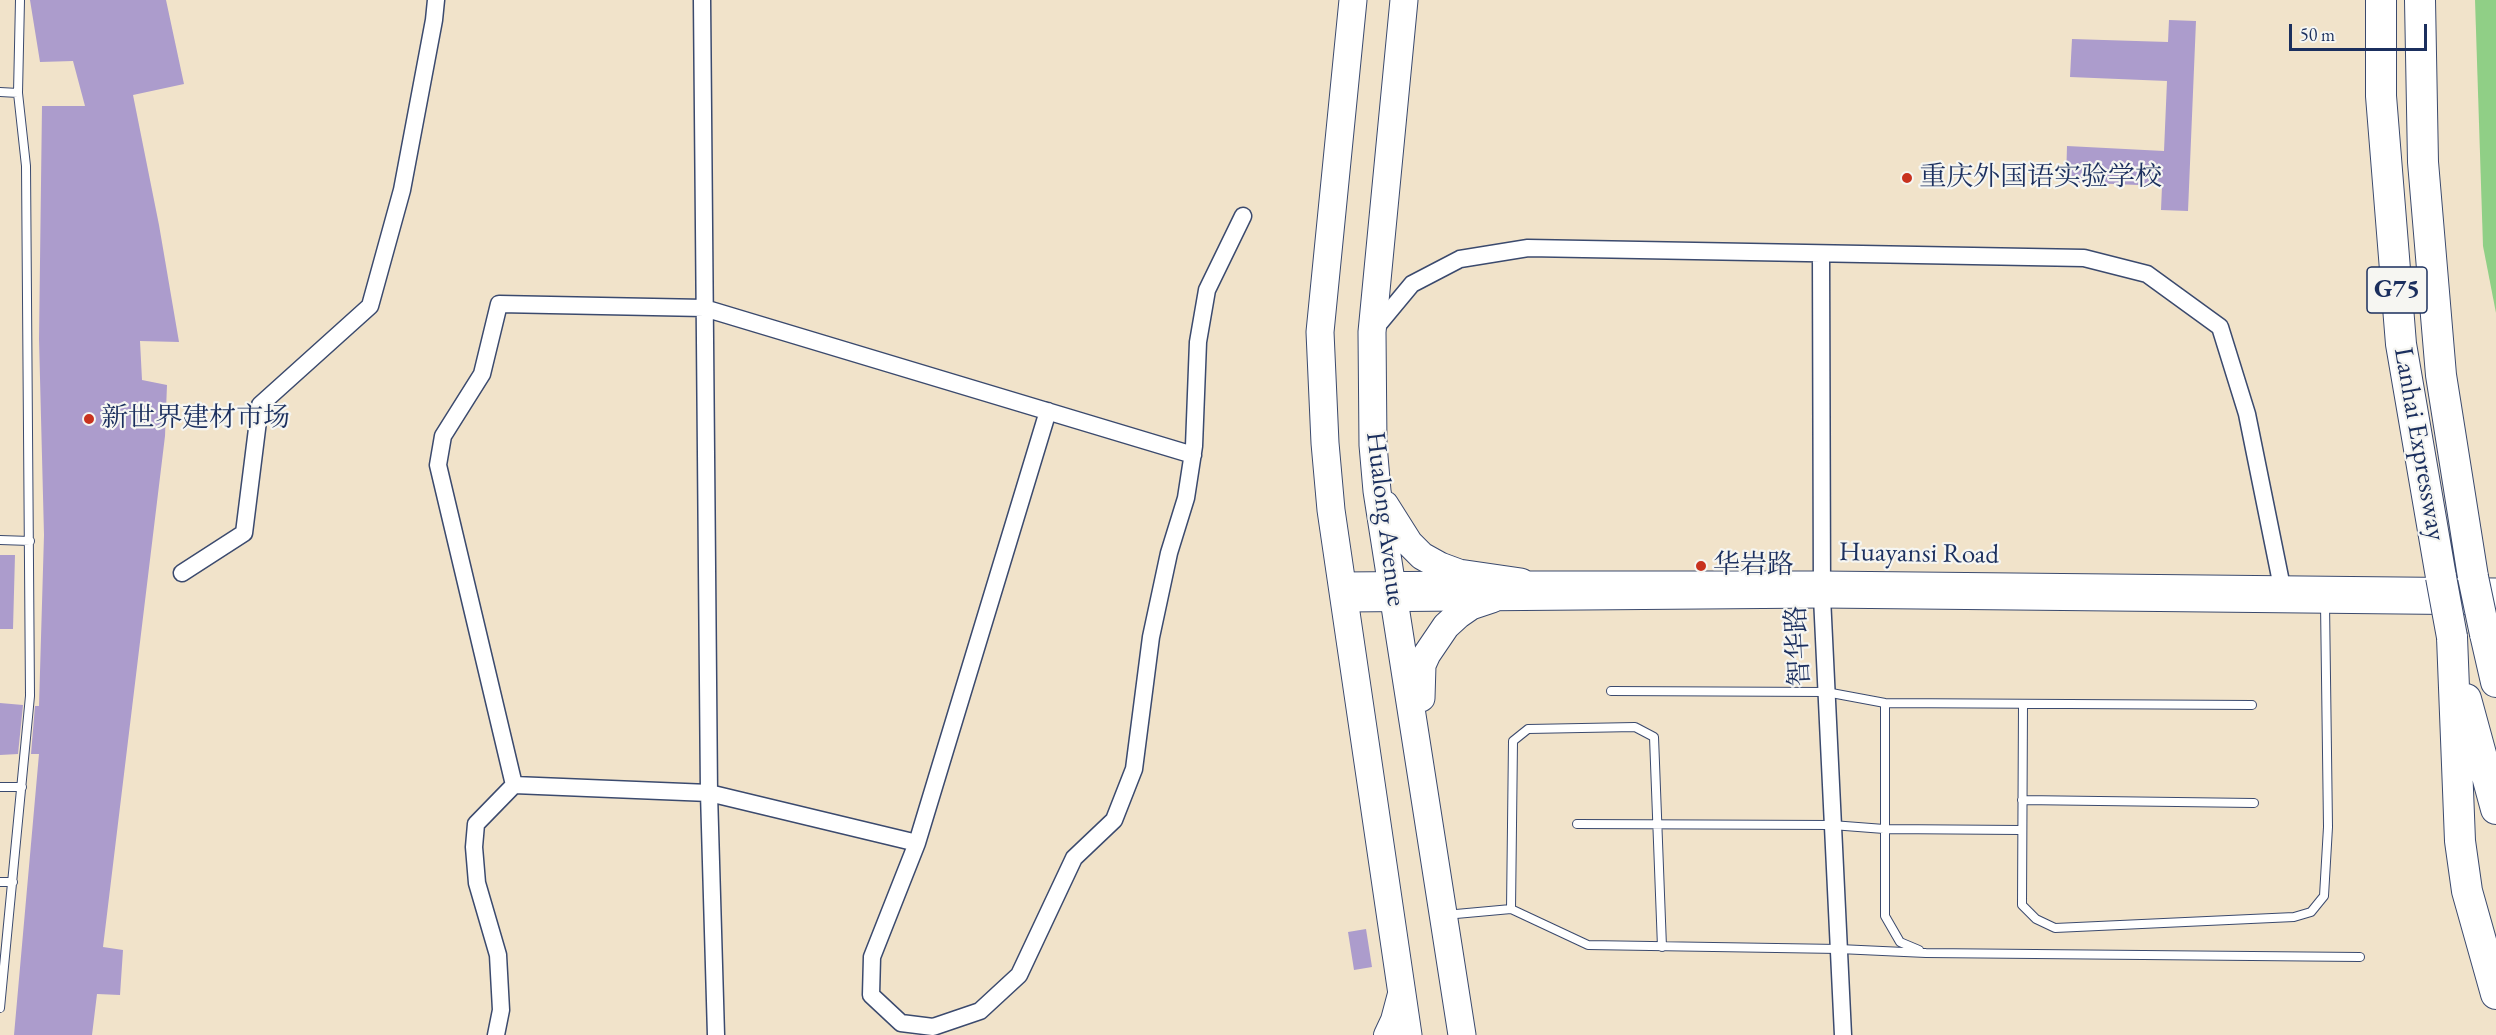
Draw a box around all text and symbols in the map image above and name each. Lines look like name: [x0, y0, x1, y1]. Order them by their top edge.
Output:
scale bar: [2292, 12, 2430, 50]
text: 50 m: [2300, 23, 2335, 46]
place label: 重庆外国语实验学校: [1919, 162, 2162, 194]
marker: 重庆外国语实验学校: [1900, 171, 1914, 185]
road number: G75: [2367, 267, 2427, 313]
street label: Lanhai Expressway: [2386, 345, 2452, 543]
place label: 新世界建材市场: [101, 403, 290, 435]
marker: 新世界建材市场: [82, 412, 96, 426]
street label: Hualong Avenue: [1358, 430, 1412, 608]
street label: Huayansi Road: [1839, 536, 1999, 572]
place label: 华岩路: [1713, 550, 1794, 582]
marker: 华岩路: [1694, 559, 1708, 573]
street label: 智华路: [1781, 605, 1817, 687]

